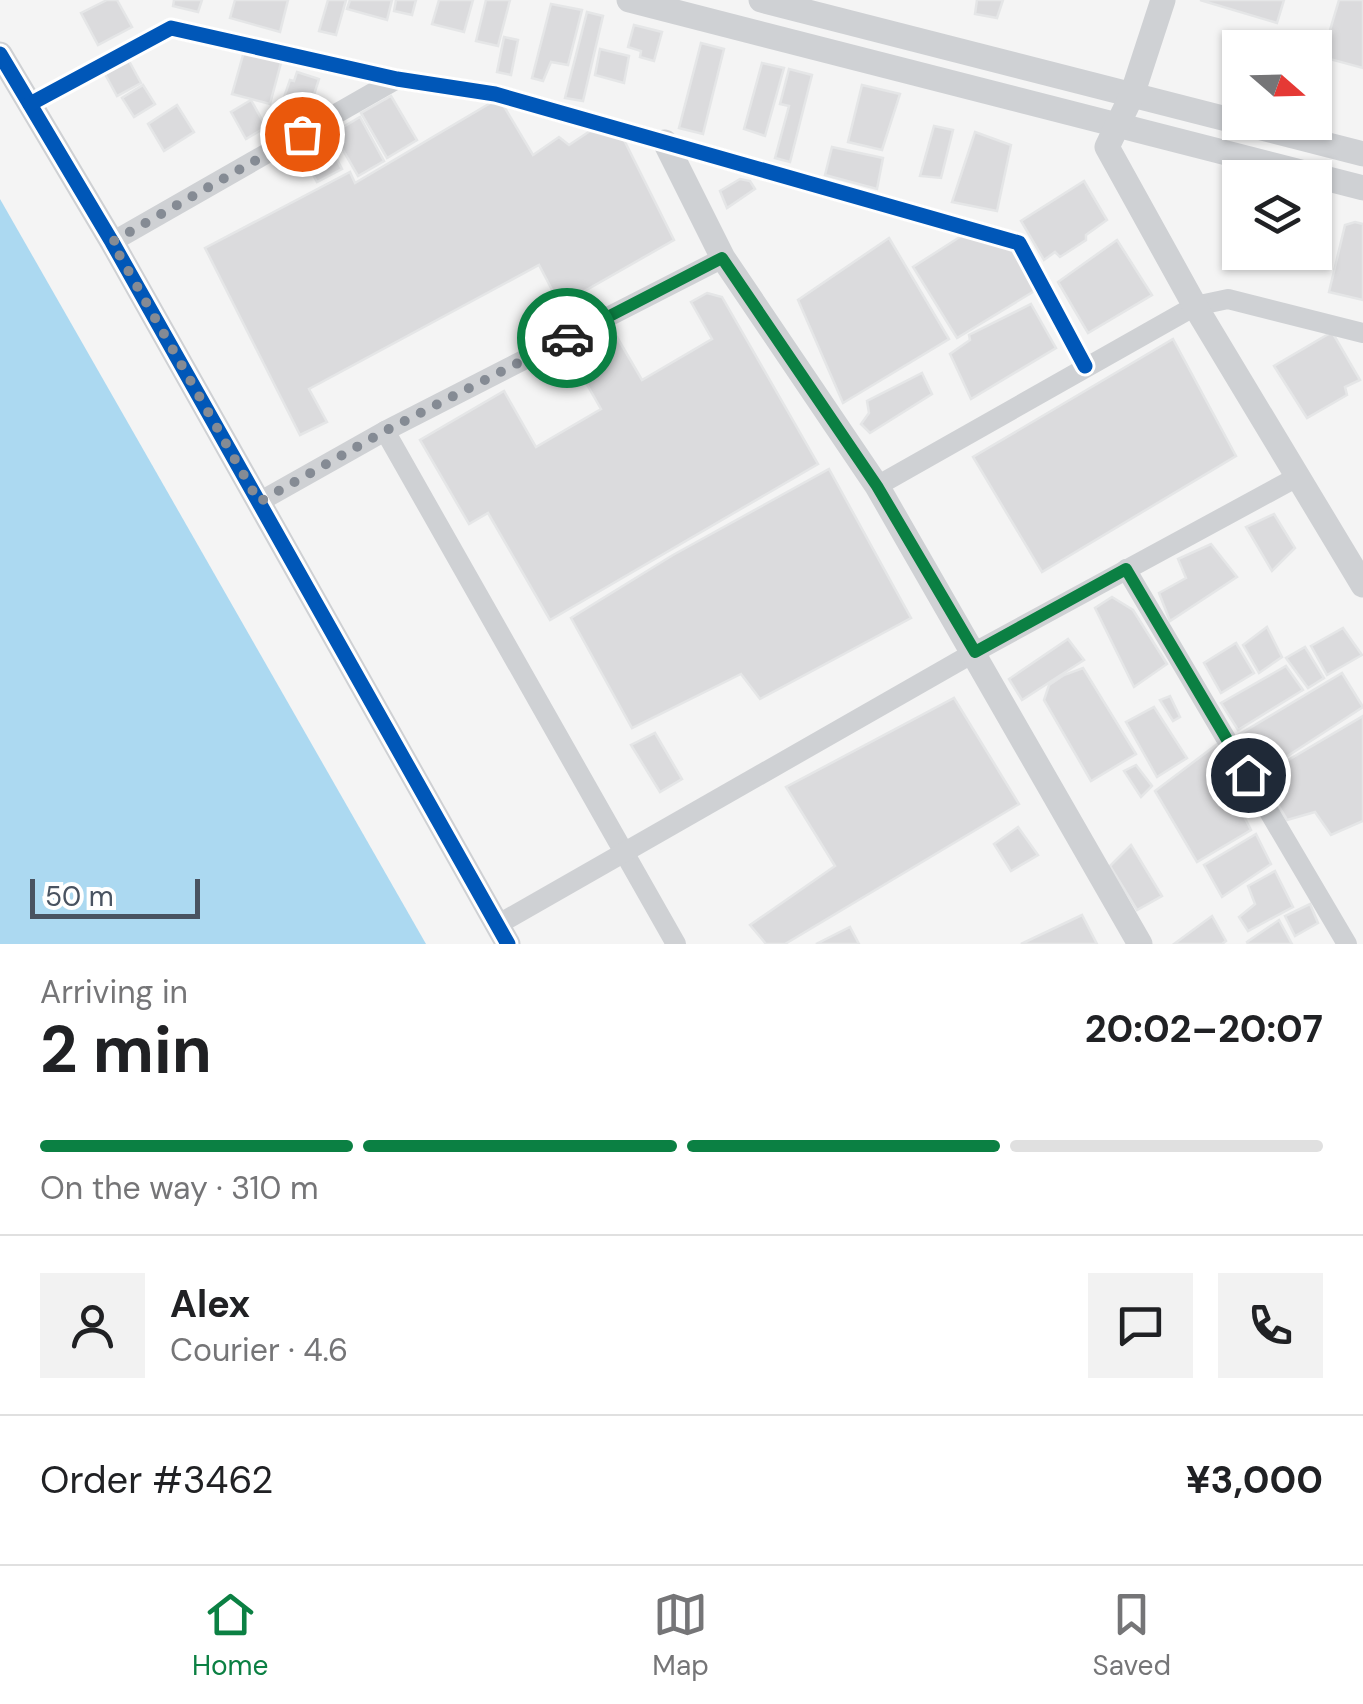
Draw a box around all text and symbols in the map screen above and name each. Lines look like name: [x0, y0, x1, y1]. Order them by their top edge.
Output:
north arrow: [1222, 30, 1332, 140]
map controls: [1222, 30, 1332, 270]
pin: [260, 92, 345, 177]
icon: bag: [275, 107, 330, 162]
button: layers: [1222, 160, 1332, 270]
courier: [517, 288, 617, 388]
icon: car: [540, 311, 595, 366]
pin: [1206, 733, 1291, 818]
icon: home: [1221, 748, 1276, 803]
scale bar: [30, 874, 200, 918]
text: 50 m: [45, 878, 114, 915]
text: Arriving in: [40, 971, 188, 1013]
text: 20:02–20:07: [1085, 1004, 1323, 1054]
text: 2 min: [40, 1008, 212, 1092]
text: On the way · 310 m: [40, 1167, 318, 1209]
button: person: [40, 1273, 145, 1378]
button: chat: [1088, 1273, 1193, 1378]
button: phone: [1218, 1273, 1323, 1378]
text: Alex: [170, 1279, 250, 1329]
text: Courier · 4.6: [170, 1329, 348, 1371]
text: Order #3462: [40, 1455, 273, 1505]
text: ¥3,000: [1186, 1455, 1323, 1505]
tab: Home: [192, 1587, 268, 1684]
tab: Map: [652, 1587, 709, 1684]
tab: Saved: [1093, 1587, 1171, 1684]

